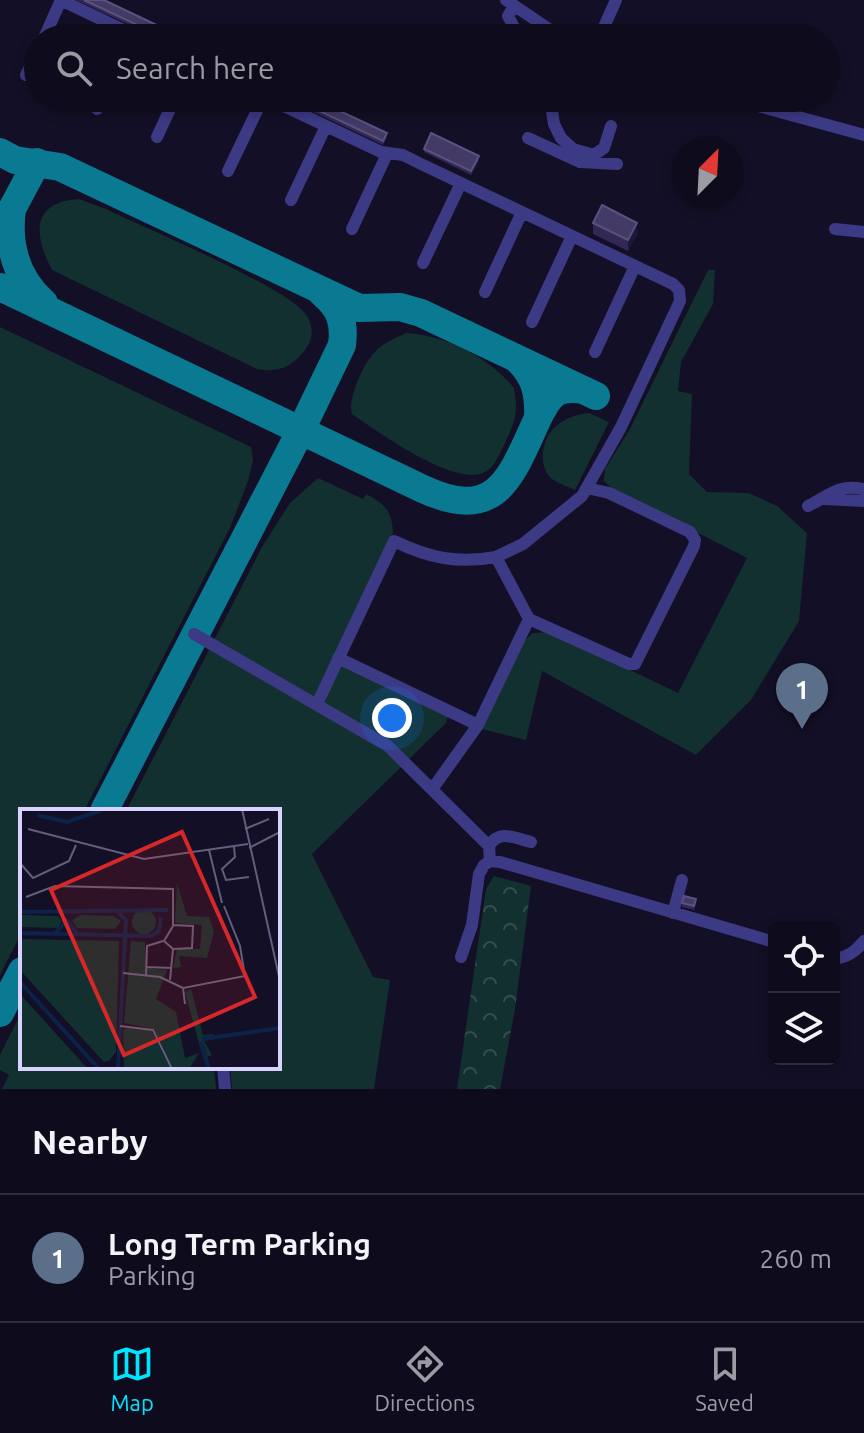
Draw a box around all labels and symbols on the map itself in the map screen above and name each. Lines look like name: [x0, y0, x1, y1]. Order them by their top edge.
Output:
north arrow: [672, 136, 744, 208]
pin: 1: [776, 663, 828, 729]
your location: [372, 698, 412, 738]
inset map: [20, 809, 280, 1069]

